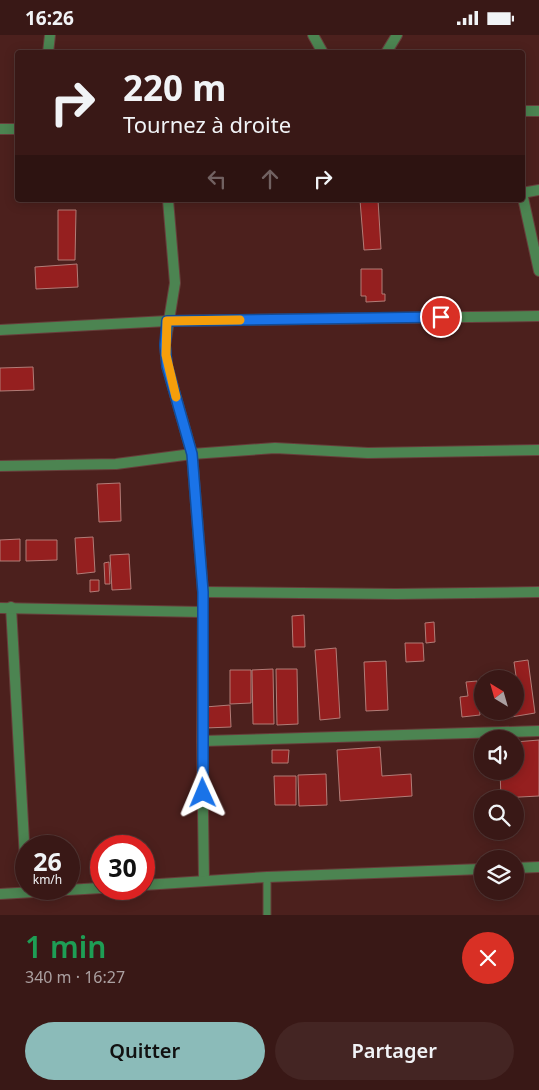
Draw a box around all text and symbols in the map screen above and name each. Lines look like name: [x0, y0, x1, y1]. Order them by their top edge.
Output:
text: 16:26: [25, 5, 74, 31]
text: 220 m: [123, 64, 226, 111]
icon: right: [40, 70, 105, 135]
text: Tournez à droite: [123, 109, 291, 139]
icon: left: [203, 165, 231, 193]
icon: ahead: [256, 165, 284, 193]
icon: right: [309, 165, 337, 193]
pin: [420, 296, 462, 338]
icon: arrive: [427, 303, 455, 331]
north arrow: [474, 670, 524, 720]
map controls: [474, 670, 524, 900]
button: sound: [474, 730, 524, 780]
position arrow: [176, 766, 228, 818]
button: search: [474, 790, 524, 840]
speed limit sign: 30: [90, 835, 155, 900]
text: 26: [33, 844, 62, 878]
button: layers: [474, 850, 524, 900]
text: km/h: [33, 871, 62, 888]
text: 1 min: [25, 926, 106, 967]
button: close: [462, 932, 514, 984]
text: 340 m · 16:27: [25, 966, 125, 988]
button: Quitter: [25, 1022, 265, 1080]
button: Partager: [275, 1022, 514, 1080]

